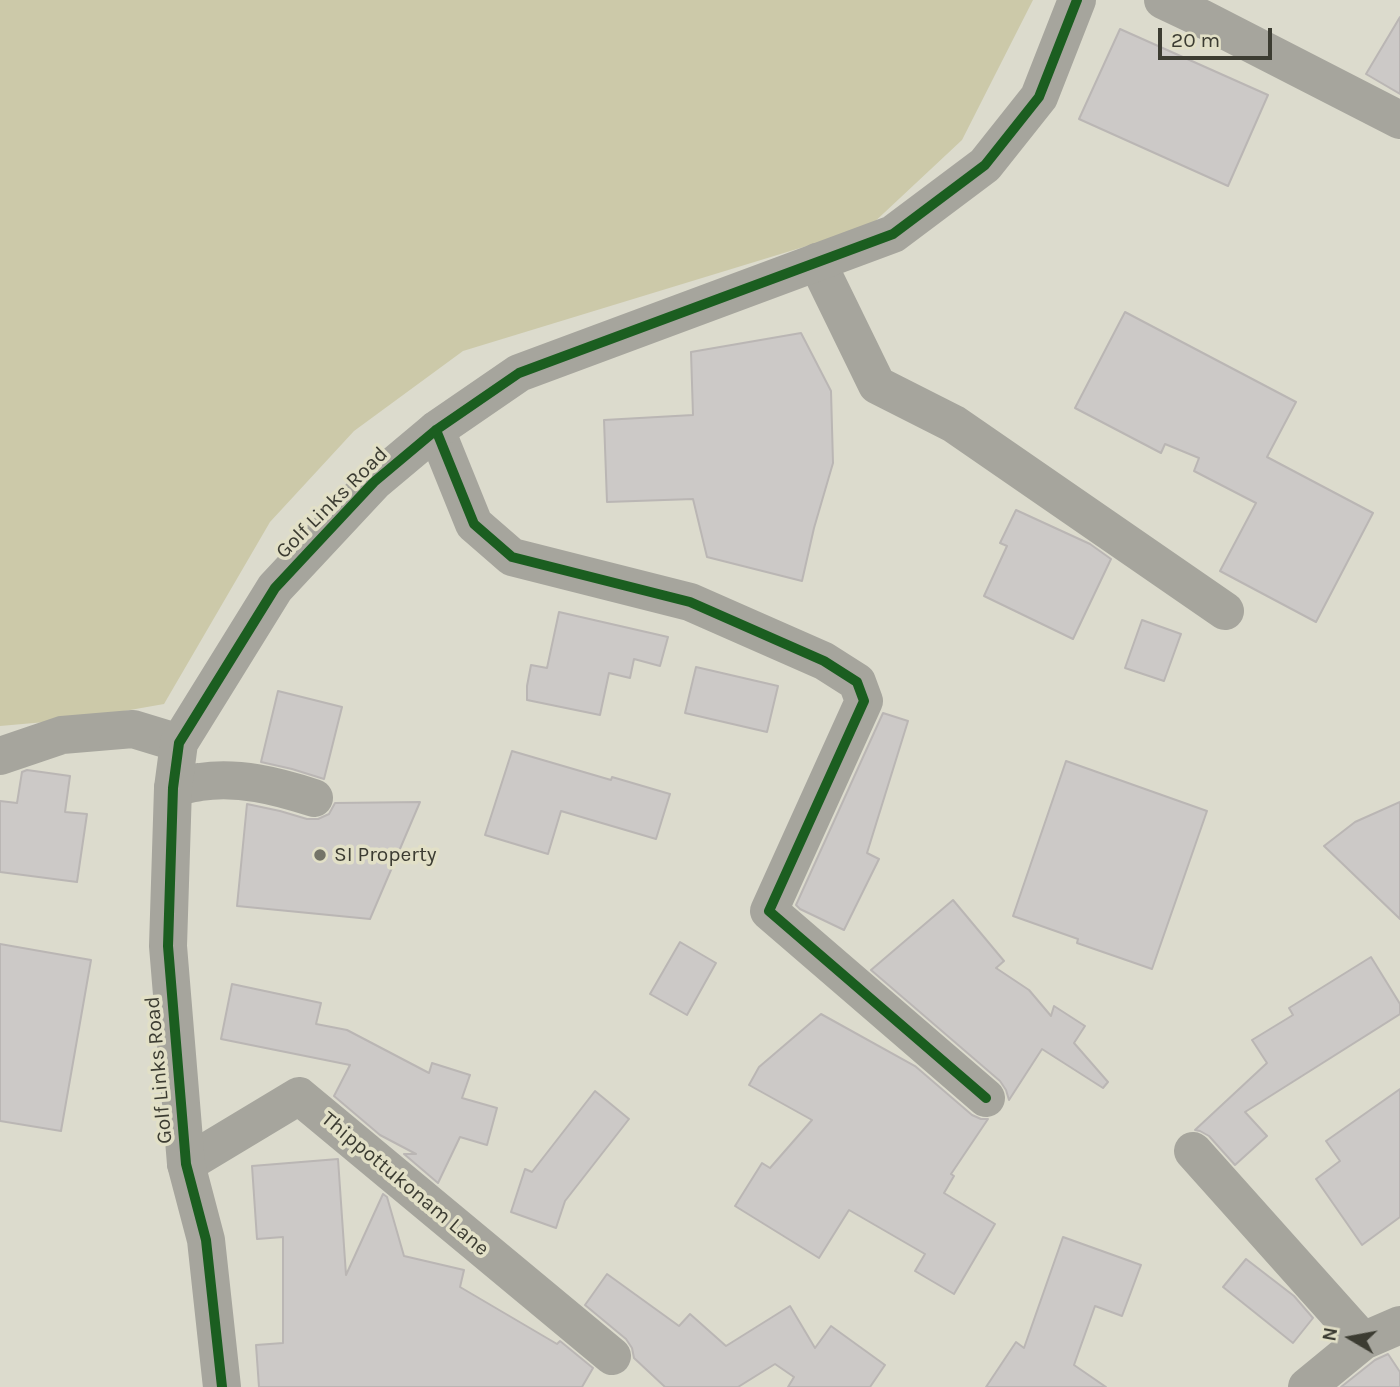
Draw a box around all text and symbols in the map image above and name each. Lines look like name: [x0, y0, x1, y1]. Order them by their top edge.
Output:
scale bar: [1162, 14, 1276, 58]
text: 20 m: [1171, 28, 1220, 52]
street label: Golf Links Road: [271, 442, 393, 564]
place label: SI Property: [334, 842, 437, 868]
marker: SI Property: [312, 847, 328, 863]
street label: Golf Links Road: [140, 995, 178, 1145]
street label: Thippottukonam Lane: [316, 1107, 494, 1261]
north arrow: [1316, 1303, 1386, 1373]
text: N: [1318, 1326, 1342, 1343]

